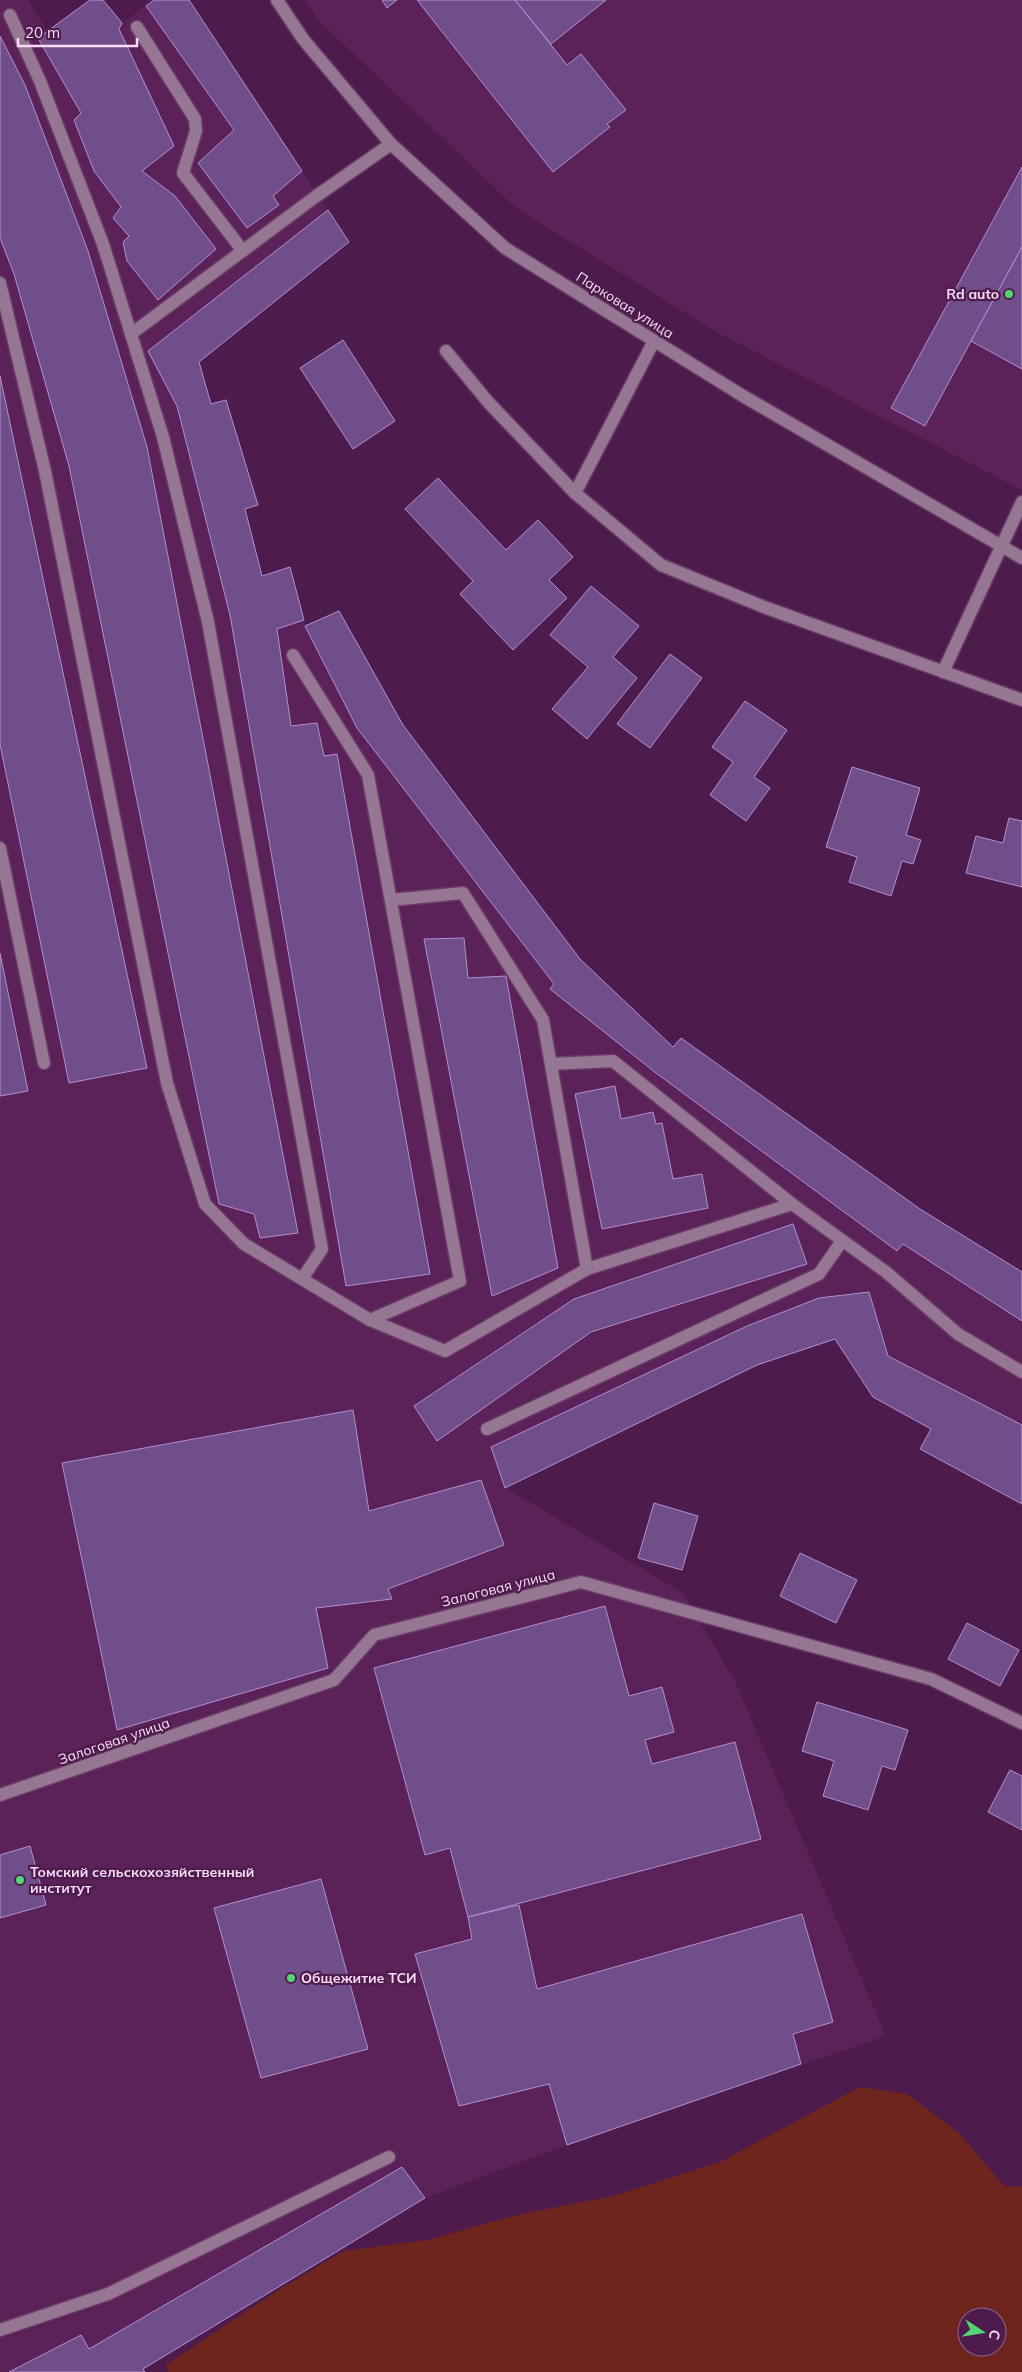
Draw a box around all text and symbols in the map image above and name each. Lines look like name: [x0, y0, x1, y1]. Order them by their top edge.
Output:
scale bar: [18, 15, 136, 47]
text: 20 m: [25, 23, 60, 42]
street label: Парковая улица: [573, 268, 677, 342]
place label: Rd auto: [946, 285, 999, 303]
marker: Rd auto: [1003, 288, 1015, 300]
street label: Залоговая улица: [439, 1565, 557, 1611]
street label: Залоговая улица: [56, 1713, 172, 1769]
place label: Томский сельскохозяйственный институт: [30, 1863, 254, 1897]
marker: Томский сельскохозяйственный институт: [14, 1874, 26, 1886]
place label: Общежитие ТСИ: [301, 1969, 417, 1987]
marker: Общежитие ТСИ: [285, 1972, 297, 1984]
north arrow: [957, 2307, 1007, 2357]
text: С: [985, 2328, 1005, 2341]

